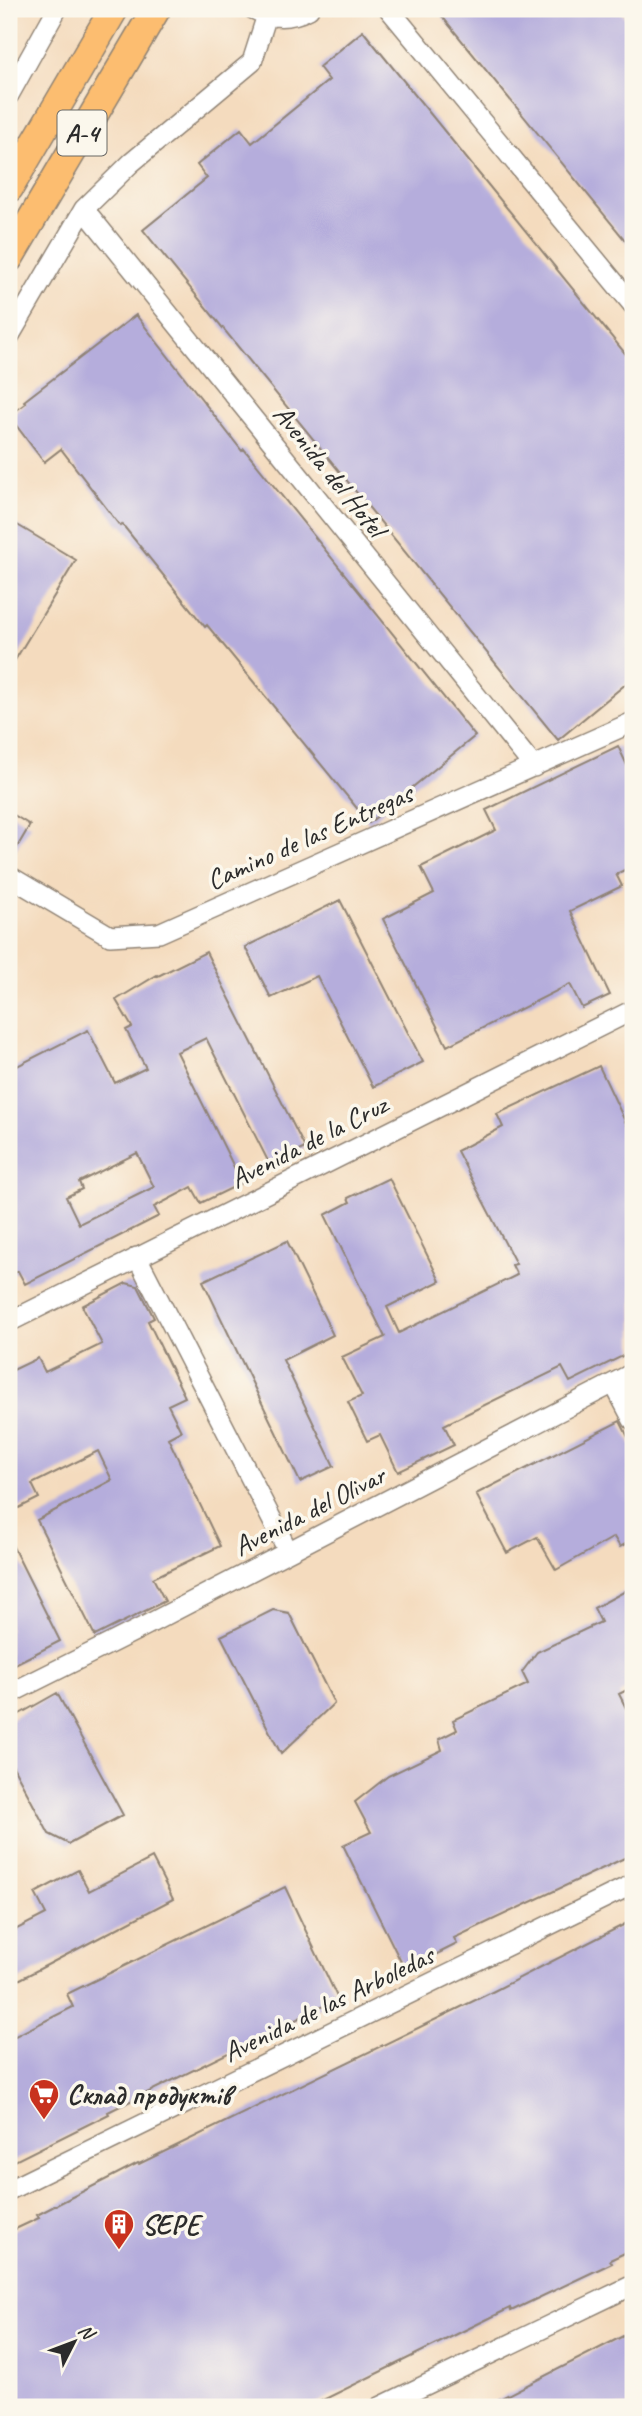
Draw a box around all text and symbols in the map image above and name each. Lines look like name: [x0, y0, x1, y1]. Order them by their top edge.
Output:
road number: A-4: [57, 110, 106, 156]
street label: Avenida del Hotel: [266, 397, 397, 547]
street label: Camino de las Entregas: [201, 774, 420, 897]
street label: Avenida de la Cruz: [224, 1085, 395, 1196]
street label: Avenida del Olivar: [227, 1456, 393, 1564]
street label: Avenida de las Arboledas: [217, 1936, 441, 2070]
supermarket icon: Склад продуктів: [27, 2077, 61, 2121]
place label: Склад продуктів: [67, 2077, 237, 2112]
building icon: SEPE: [102, 2207, 136, 2251]
place label: SEPE: [142, 2207, 204, 2242]
north arrow: [38, 2308, 108, 2378]
text: N: [73, 2319, 101, 2346]

